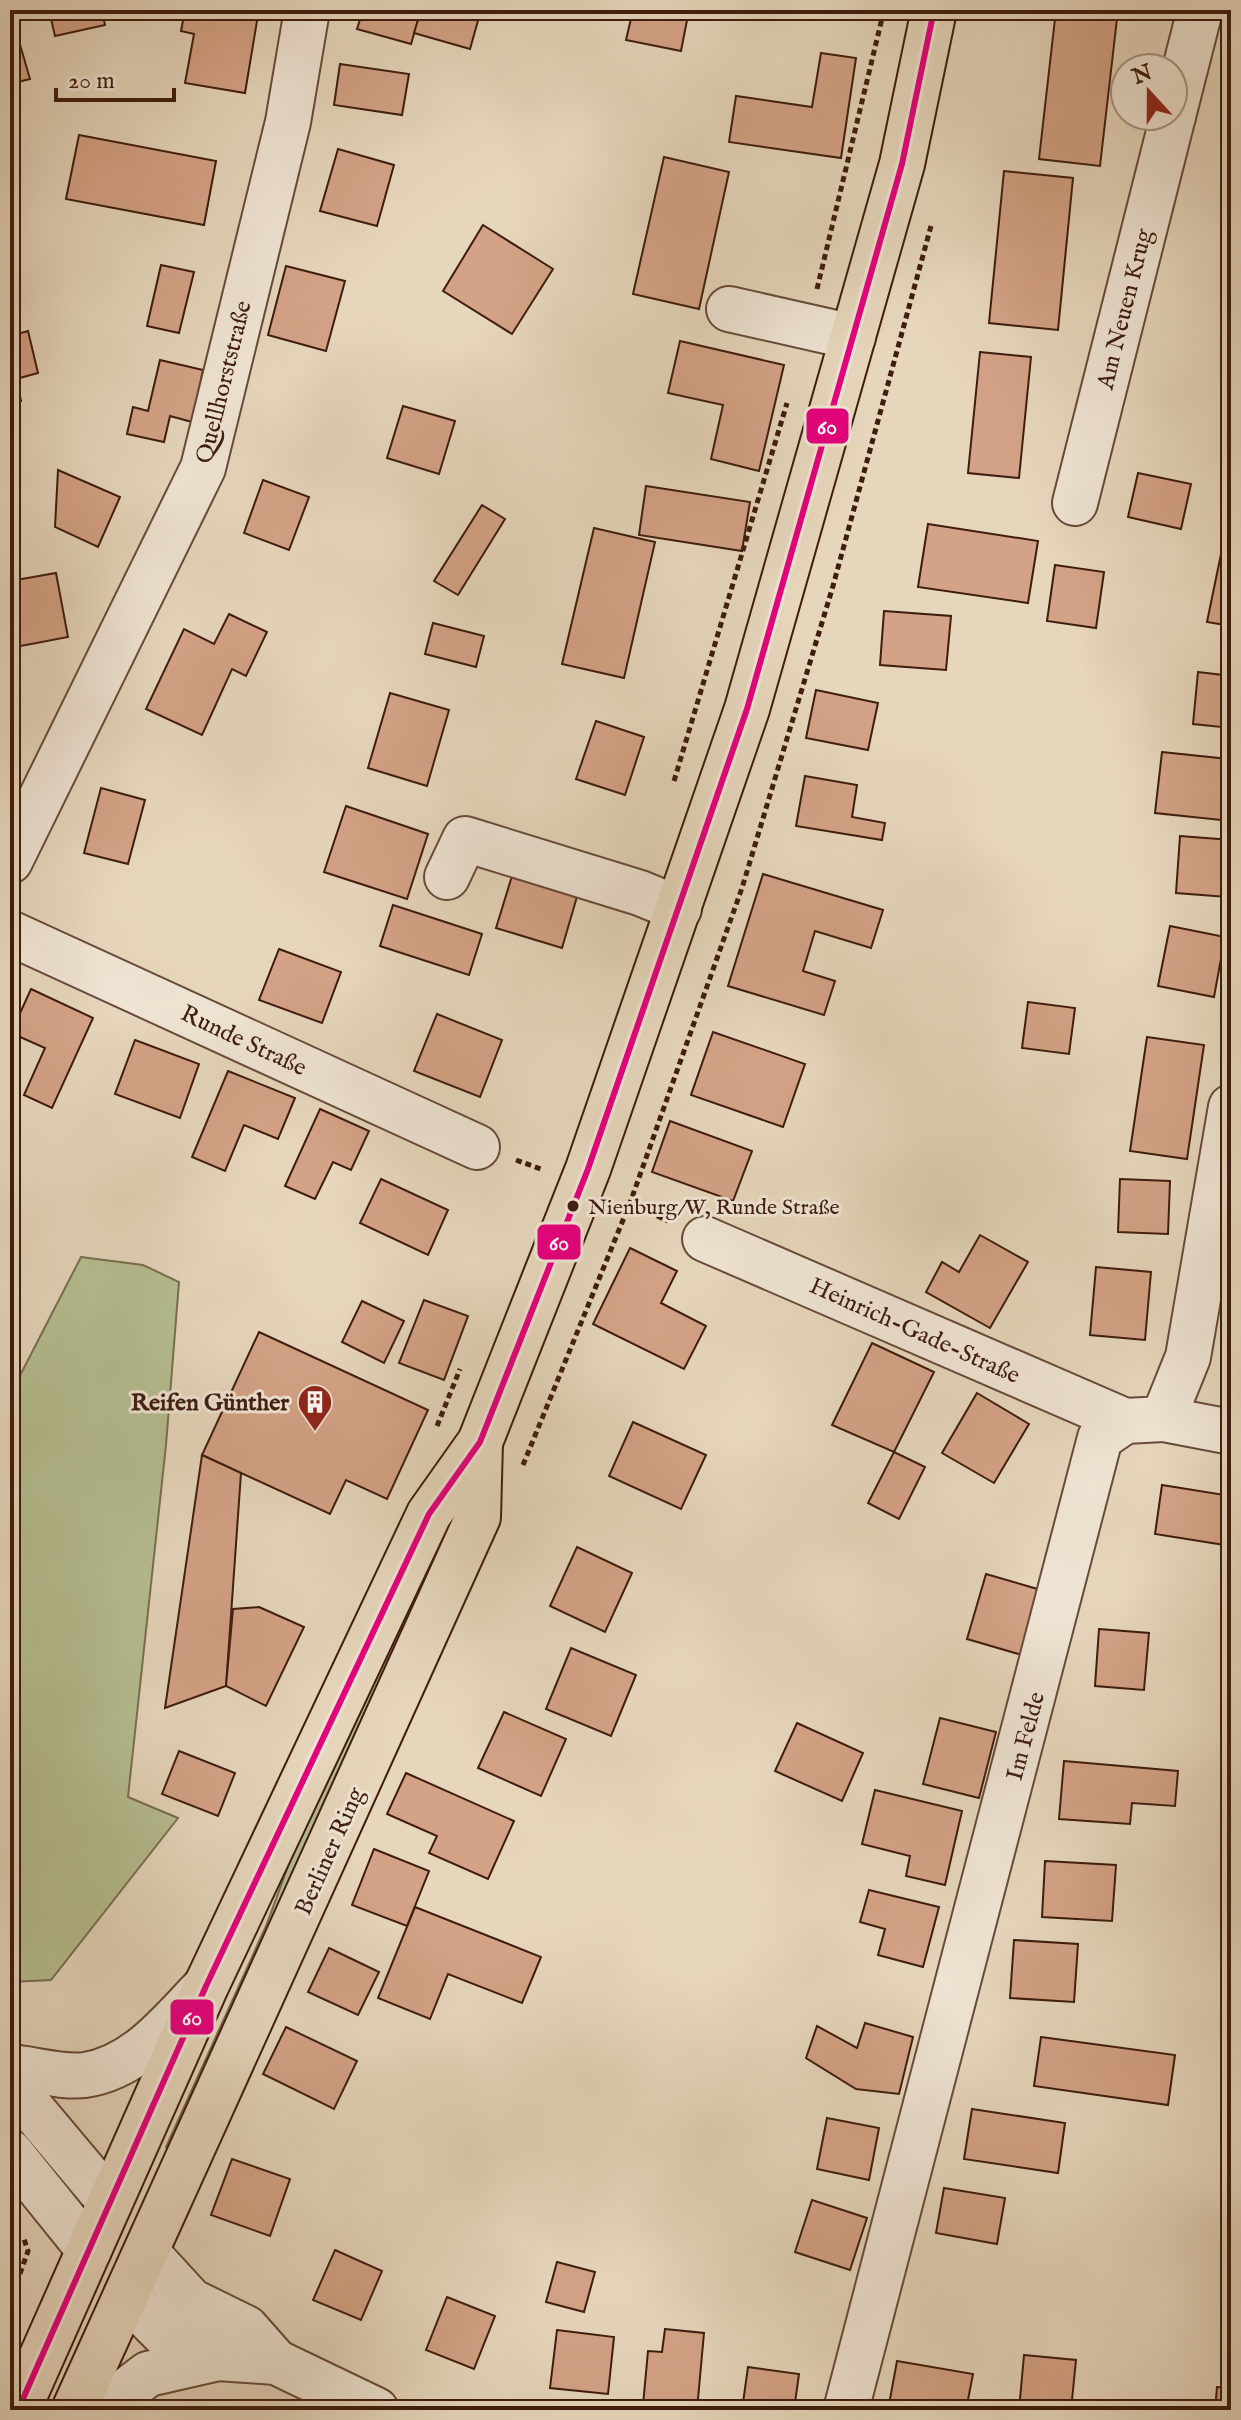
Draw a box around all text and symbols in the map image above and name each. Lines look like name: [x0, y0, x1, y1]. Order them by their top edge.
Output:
scale bar: [56, 52, 174, 102]
north arrow: [1109, 52, 1189, 132]
text: N: [1128, 59, 1156, 92]
text: 20 m: [68, 66, 115, 97]
street label: Am Neuen Krug: [1090, 225, 1161, 394]
street label: Quellhorststraße: [189, 298, 260, 467]
line badge: 60: [805, 407, 850, 445]
text: 60: [817, 414, 837, 442]
street label: Runde Straße: [175, 999, 311, 1084]
place label: Nienburg/W, Runde Straße: [588, 1194, 840, 1222]
marker: Nienburg/W, Runde Straße: [565, 1198, 581, 1214]
line badge: 60: [536, 1223, 582, 1261]
text: 60: [549, 1230, 569, 1258]
street label: Heinrich-Gade-Straße: [804, 1271, 1025, 1392]
building icon: Reifen Günther: [296, 1383, 334, 1433]
place label: Reifen Günther: [131, 1388, 289, 1419]
street label: Im Felde: [1000, 1689, 1053, 1784]
street label: Berliner Ring: [288, 1782, 373, 1920]
line badge: 60: [169, 1998, 215, 2036]
text: 60: [182, 2005, 202, 2033]

